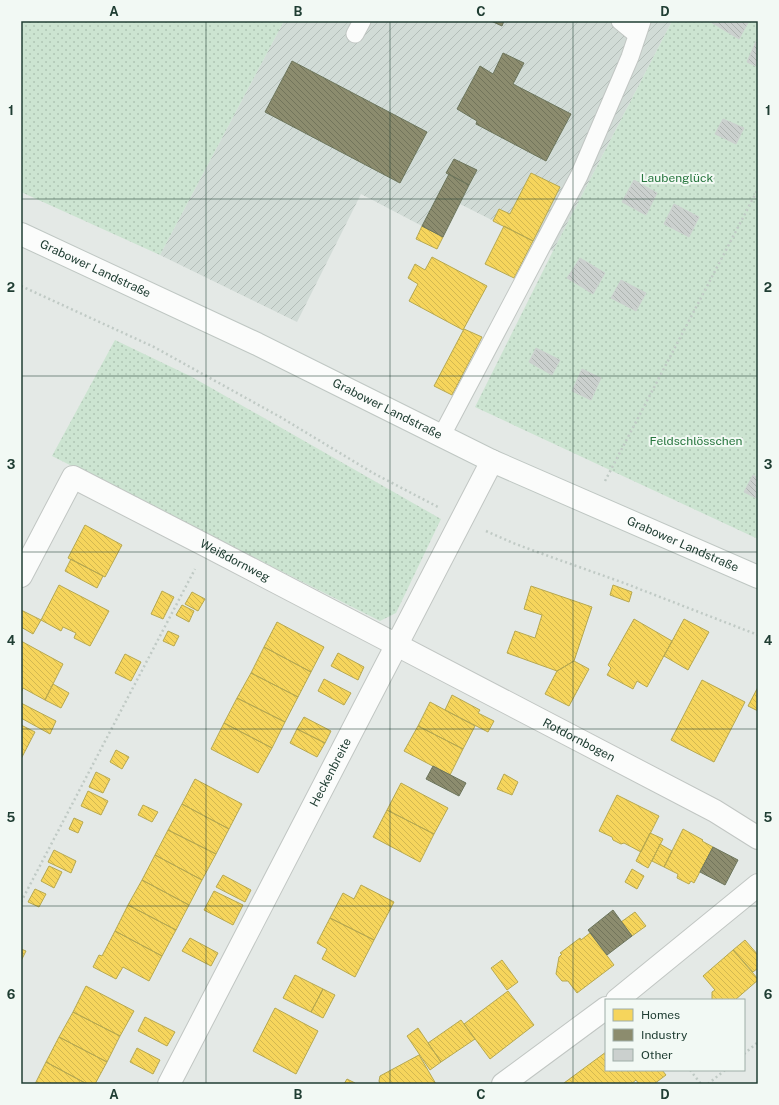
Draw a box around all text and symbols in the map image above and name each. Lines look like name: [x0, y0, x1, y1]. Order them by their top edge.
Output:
text: A: [109, 4, 119, 19]
text: B: [294, 4, 303, 19]
text: C: [476, 4, 486, 19]
text: D: [660, 4, 670, 19]
text: 1: [8, 103, 14, 118]
text: 1: [765, 103, 771, 118]
park label: Laubenglück: [641, 171, 713, 185]
street label: Grabower Landstraße: [38, 237, 153, 301]
text: 2: [7, 280, 15, 295]
text: 2: [764, 280, 772, 295]
street label: Grabower Landstraße: [330, 376, 445, 442]
park label: Feldschlösschen: [650, 434, 743, 448]
text: 3: [7, 457, 16, 472]
text: 3: [764, 457, 773, 472]
street label: Grabower Landstraße: [625, 514, 741, 575]
street label: Weißdornweg: [198, 537, 272, 585]
text: 4: [7, 633, 16, 648]
text: 4: [764, 633, 773, 648]
street label: Rotdornbogen: [540, 715, 617, 765]
street label: Heckenbreite: [307, 735, 354, 809]
text: 5: [7, 810, 16, 825]
text: 5: [764, 810, 773, 825]
text: 6: [7, 987, 16, 1002]
text: 6: [764, 987, 773, 1002]
legend: [605, 999, 745, 1071]
text: Homes: [641, 1008, 680, 1022]
text: Industry: [641, 1028, 688, 1042]
text: Other: [641, 1048, 673, 1062]
text: A: [109, 1087, 119, 1102]
text: B: [294, 1087, 303, 1102]
text: C: [476, 1087, 486, 1102]
text: D: [660, 1087, 670, 1102]

